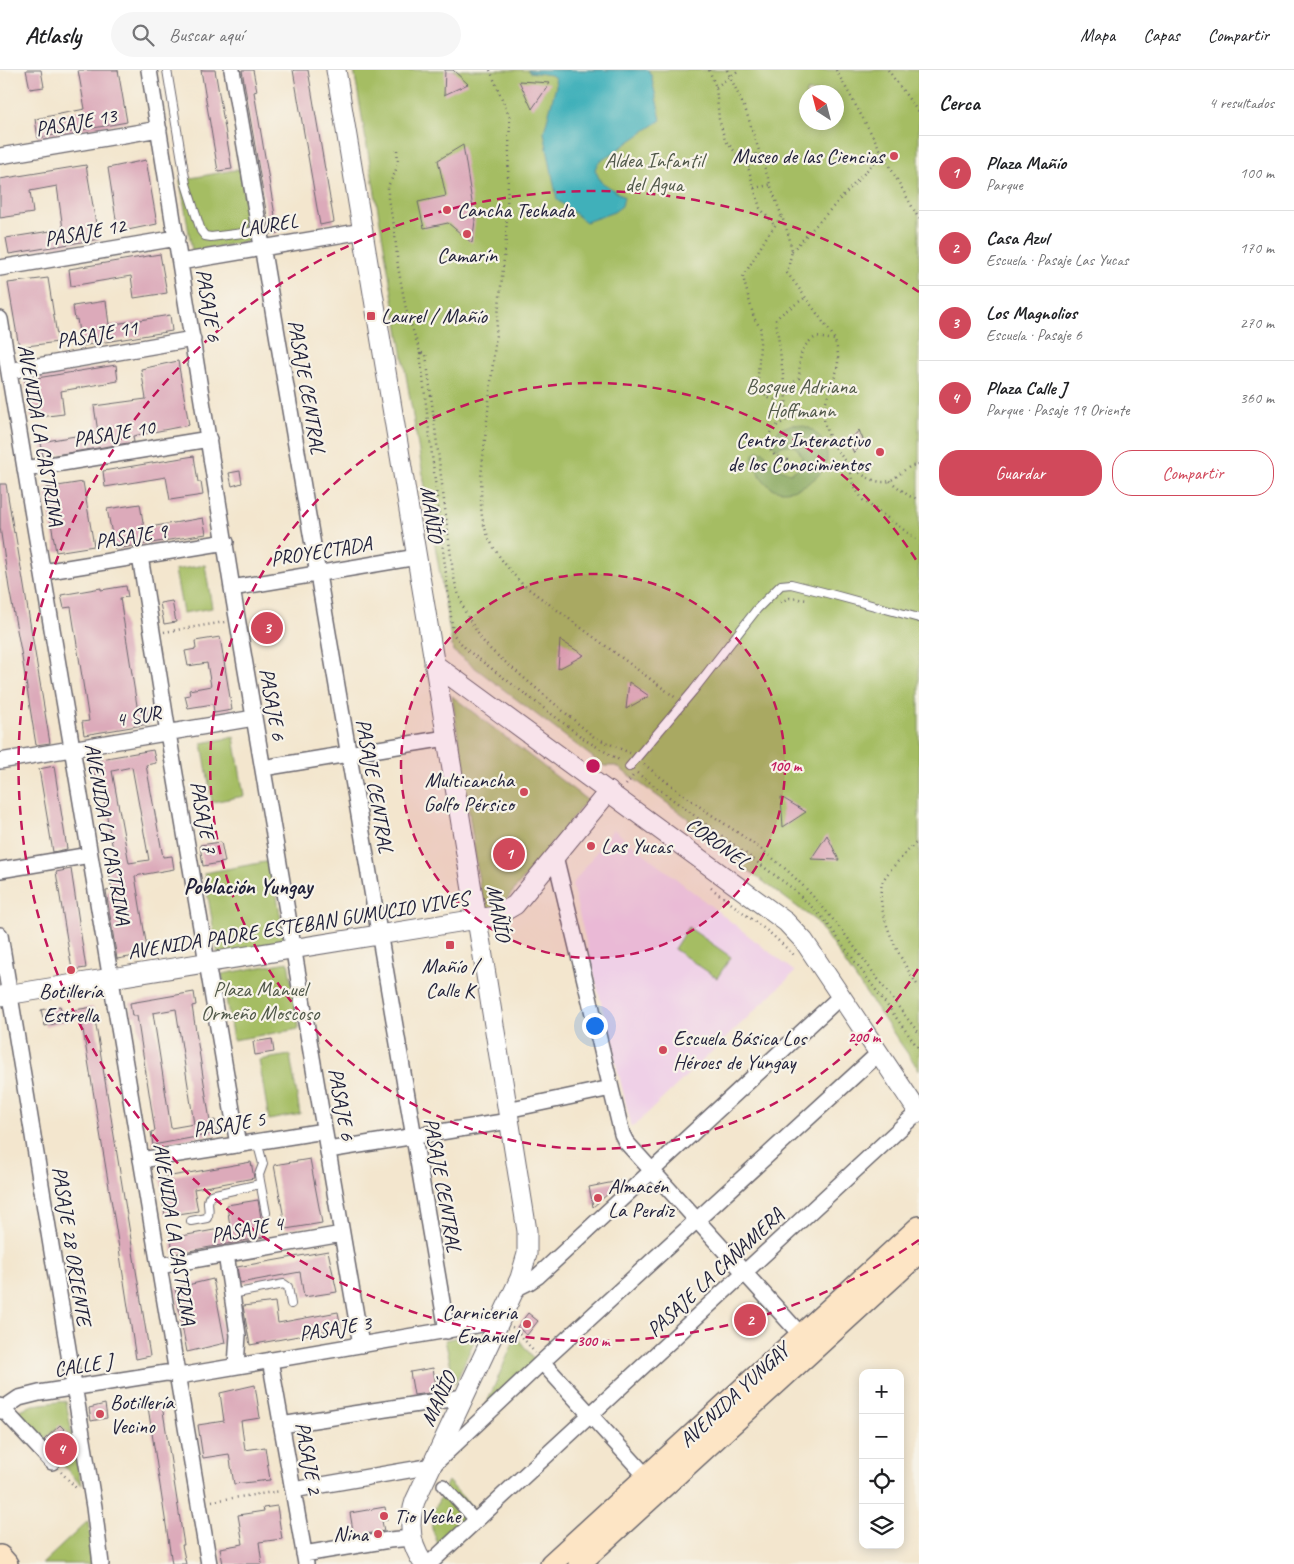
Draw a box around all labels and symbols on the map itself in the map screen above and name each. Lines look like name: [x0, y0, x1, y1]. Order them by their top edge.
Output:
north arrow: [799, 85, 844, 130]
street label: PASAJE 13: [33, 102, 120, 142]
place label: Museo de las Ciencias: [733, 143, 886, 169]
park label: Aldea Infantil del Agua: [604, 147, 707, 197]
marker: Museo de las Ciencias: [888, 150, 900, 162]
place label: Cancha Techada: [457, 197, 576, 223]
marker: Cancha Techada: [441, 204, 453, 216]
street label: LAUREL: [236, 207, 301, 243]
street label: PASAJE 12: [42, 212, 129, 252]
marker: Camarín: [461, 228, 473, 240]
place label: Camarín: [437, 242, 498, 268]
street label: PASAJE 6: [190, 267, 228, 343]
place label: Laurel / Mañío: [381, 303, 489, 329]
marker: Laurel / Mañío: [365, 310, 377, 322]
street label: PASAJE 11: [54, 314, 141, 354]
street label: PASAJE CENTRAL: [282, 318, 332, 456]
street label: AVENIDA LA CASTRINA: [12, 342, 70, 528]
park label: Bosque Adriana Hoffmann: [746, 373, 858, 423]
street label: PASAJE 10: [71, 413, 158, 452]
place label: Centro Interactivo de los Conocimientos: [728, 427, 872, 477]
marker: Centro Interactivo de los Conocimientos: [874, 446, 886, 458]
street label: MAÑÍO: [415, 484, 450, 546]
street label: PASAJE 9: [93, 517, 170, 555]
street label: PROYECTADA: [269, 530, 375, 572]
pin: 3: [251, 609, 283, 647]
street label: PASAJE 6: [254, 666, 292, 743]
street label: 4 SUR: [113, 699, 165, 733]
street label: PASAJE CENTRAL: [350, 717, 400, 855]
street label: AVENIDA LA CASTRINA: [79, 741, 137, 927]
centre of rings: [584, 757, 602, 775]
text: 100 m: [769, 757, 803, 776]
place label: Multicancha Golfo Pérsico: [424, 767, 517, 817]
street label: PASAJE 7: [185, 779, 223, 857]
marker: Multicancha Golfo Pérsico: [518, 786, 530, 798]
street label: CORONEL: [681, 811, 756, 876]
place label: Las Yucas: [601, 833, 673, 859]
pin: 1: [493, 835, 525, 873]
marker: Las Yucas: [585, 840, 597, 852]
district label: Población Yungay: [184, 873, 315, 901]
street label: MAÑÍO: [481, 883, 517, 946]
street label: AVENIDA PADRE ESTEBAN GUMUCIO VIVES: [126, 885, 474, 965]
marker: Mañío / Calle K: [444, 939, 456, 951]
place label: Mañío / Calle K: [421, 953, 483, 1003]
marker: Botillería Estrella: [65, 964, 77, 976]
park label: Plaza Manuel Ormeño Moscoso: [201, 976, 321, 1026]
place label: Botillería Estrella: [39, 978, 105, 1028]
your location: [582, 1013, 608, 1039]
place label: Escuela Básica Los Héroes de Yungay: [673, 1025, 808, 1075]
text: 200 m: [848, 1028, 882, 1047]
marker: Escuela Básica Los Héroes de Yungay: [657, 1044, 669, 1056]
street label: PASAJE 6: [323, 1066, 361, 1143]
street label: PASAJE 5: [191, 1105, 268, 1143]
street label: PASAJE CENTRAL: [418, 1116, 468, 1254]
street label: AVENIDA LA CASTRINA: [148, 1141, 202, 1327]
street label: PASAJE 28 ORIENTE: [47, 1165, 98, 1330]
place label: Almacén La Perdiz: [608, 1173, 675, 1223]
marker: Almacén La Perdiz: [592, 1192, 604, 1204]
street label: PASAJE LA CAÑAMERA: [641, 1202, 789, 1342]
street label: PASAJE 4: [209, 1209, 288, 1248]
place label: Carniceria Emanuel: [442, 1299, 520, 1349]
pin: 2: [734, 1301, 766, 1339]
street label: PASAJE 3: [297, 1309, 374, 1347]
marker: Carniceria Emanuel: [521, 1318, 533, 1330]
text: 300 m: [577, 1332, 611, 1351]
street label: AVENIDA YUNGAY: [674, 1334, 798, 1453]
street label: CALLE J: [52, 1347, 117, 1382]
street label: MAÑÍO: [414, 1366, 463, 1430]
place label: Botillería Vecino: [110, 1389, 176, 1439]
marker: Botillería Vecino: [94, 1408, 106, 1420]
street label: PASAJE 2: [290, 1420, 328, 1498]
pin: 4: [45, 1430, 77, 1468]
place label: Tio Veche: [394, 1503, 463, 1529]
marker: Tio Veche: [378, 1510, 390, 1522]
place label: Nina: [333, 1521, 370, 1547]
marker: Nina: [372, 1528, 384, 1540]

